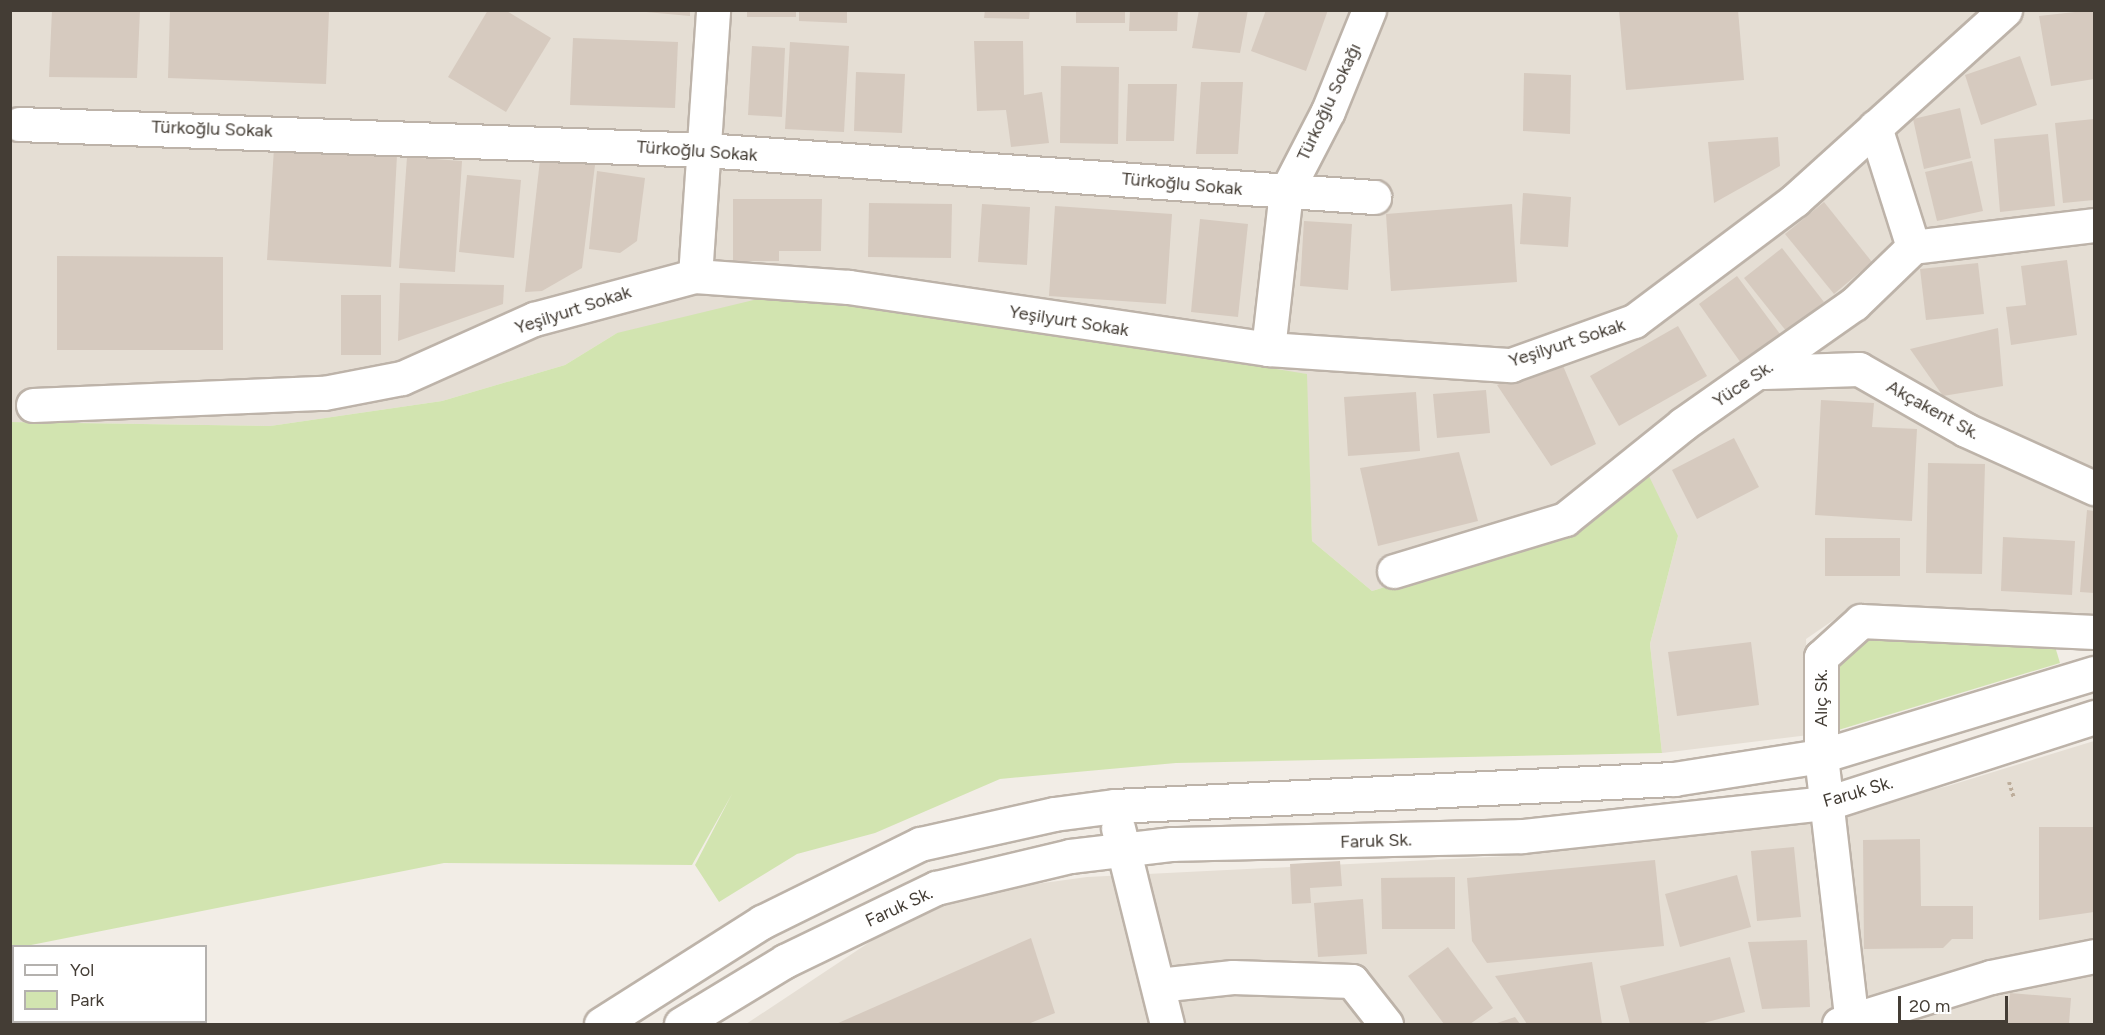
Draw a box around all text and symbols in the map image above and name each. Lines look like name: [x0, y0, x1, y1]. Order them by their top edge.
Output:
street label: Türkoğlu Sokağı: [1292, 40, 1366, 164]
street label: Türkoğlu Sokak: [151, 116, 273, 142]
street label: Türkoğlu Sokak: [636, 136, 758, 166]
street label: Türkoğlu Sokak: [1121, 168, 1243, 200]
street label: Yeşilyurt Sokak: [512, 281, 634, 339]
street label: Yeşilyurt Sokak: [1008, 301, 1130, 341]
street label: Yeşilyurt Sokak: [1506, 314, 1628, 372]
street label: Yüce Sk.: [1709, 356, 1777, 412]
street label: Akçakent Sk.: [1883, 376, 1983, 444]
street label: Alıç Sk.: [1810, 669, 1832, 727]
street label: Faruk Sk.: [1821, 772, 1895, 812]
street label: Faruk Sk.: [1340, 829, 1412, 853]
street label: Faruk Sk.: [862, 882, 936, 932]
legend: [12, 945, 207, 1023]
text: Yol: [70, 959, 94, 981]
scale bar: [1901, 984, 2010, 1022]
text: Park: [70, 989, 104, 1011]
text: 20 m: [1909, 995, 1950, 1017]

